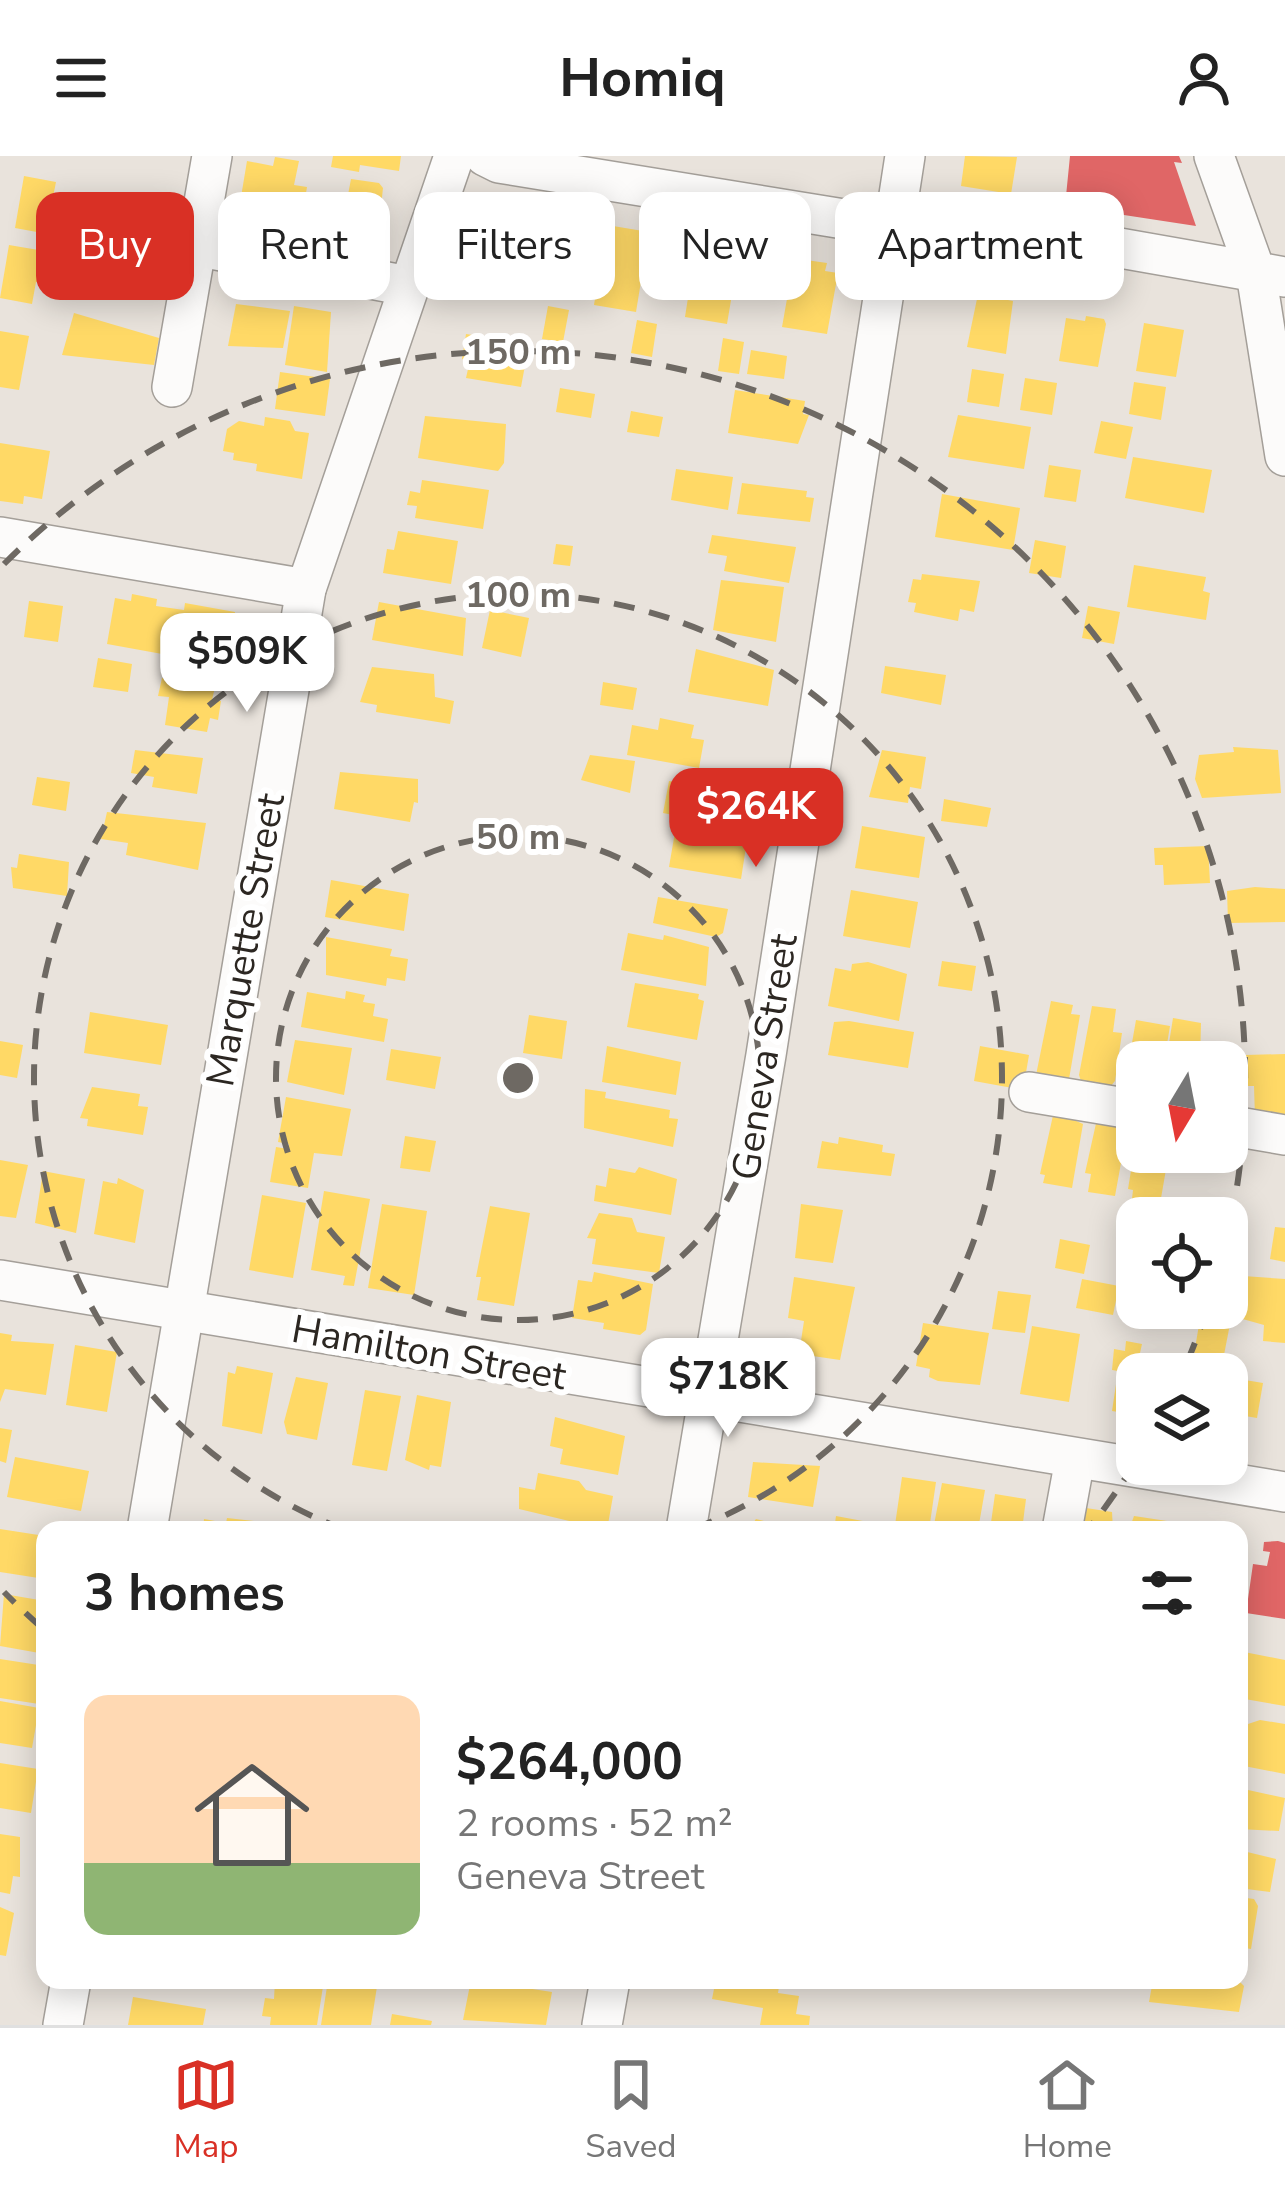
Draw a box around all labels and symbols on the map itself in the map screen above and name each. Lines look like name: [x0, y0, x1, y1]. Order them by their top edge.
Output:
text: 150 m: [465, 328, 571, 377]
text: 100 m: [465, 571, 571, 620]
pin: $509K: [163, 613, 331, 715]
pin: $264K: [672, 768, 840, 870]
street label: Marquette Street: [194, 789, 298, 1091]
text: 50 m: [476, 813, 560, 862]
street label: Geneva Street: [719, 930, 811, 1184]
north arrow: [1116, 1041, 1248, 1173]
centre of rings: [497, 1057, 539, 1099]
street label: Hamilton Street: [288, 1303, 571, 1403]
pin: $718K: [644, 1338, 812, 1440]

